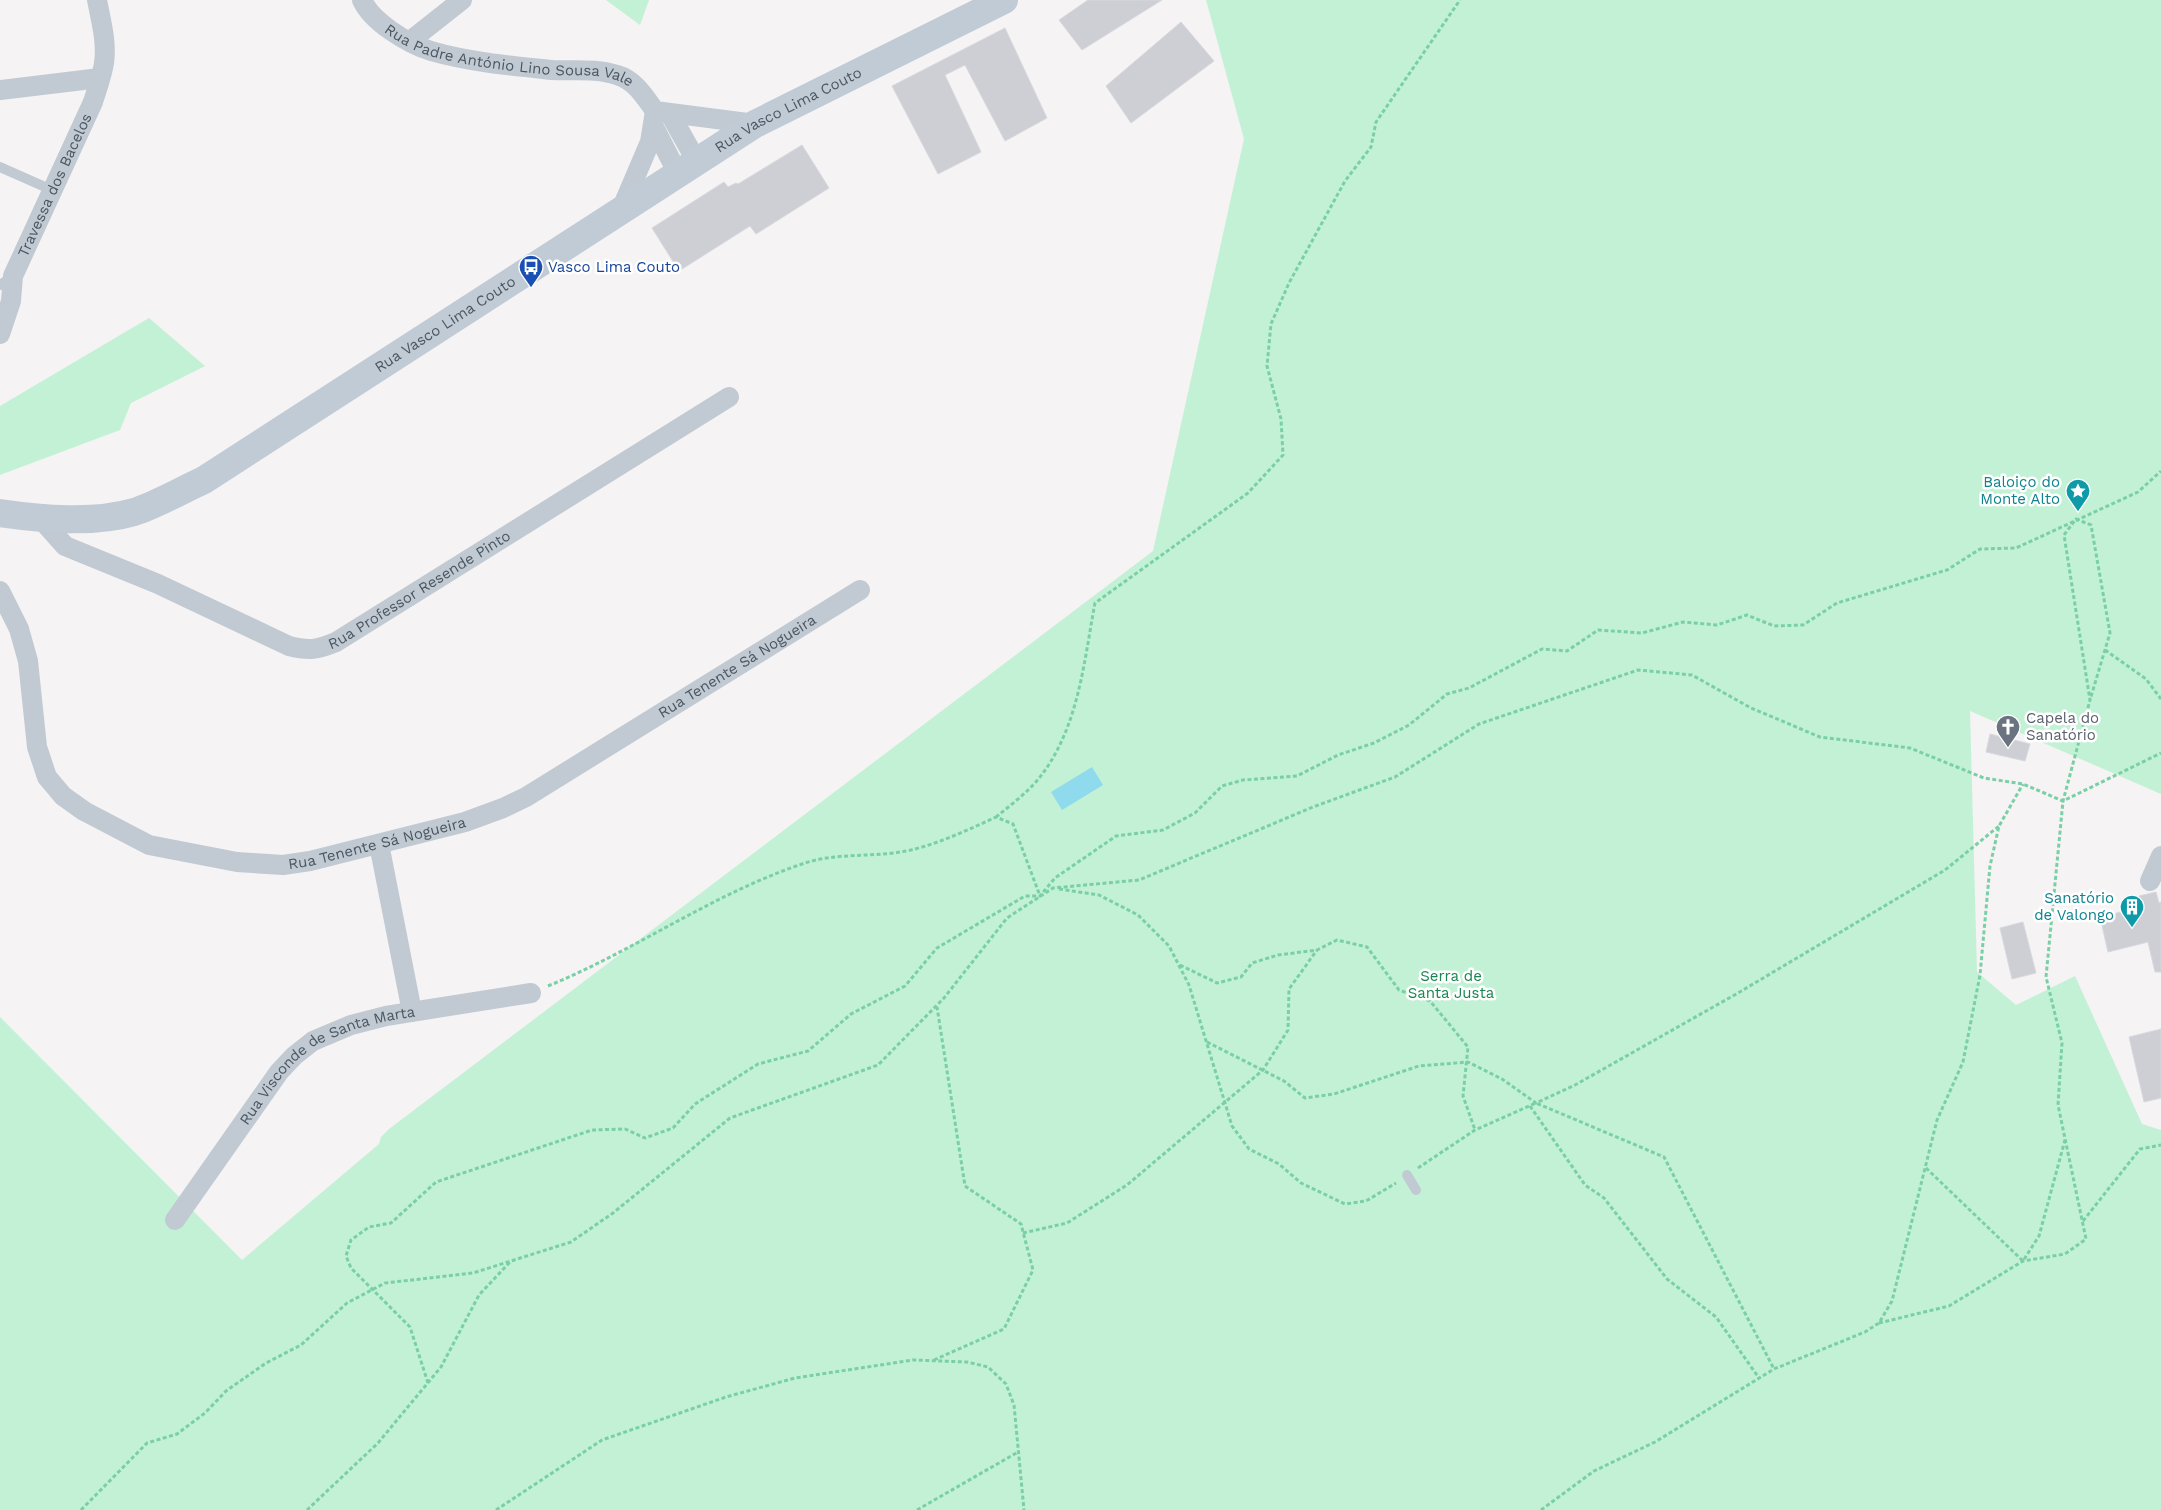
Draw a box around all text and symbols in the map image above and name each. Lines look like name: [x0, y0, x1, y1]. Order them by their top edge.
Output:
street label: Rua Padre António Lino Sousa Vale: [381, 20, 637, 90]
street label: Rua Vasco Lima Couto: [711, 63, 865, 157]
street label: Travessa dos Bacelos: [14, 110, 96, 260]
bus stop icon: Vasco Lima Couto: [518, 254, 544, 288]
place label: Vasco Lima Couto: [548, 258, 680, 276]
street label: Rua Vasco Lima Couto: [371, 272, 519, 376]
place label: Baloiço do Monte Alto: [1980, 473, 2060, 508]
place icon: Baloiço do Monte Alto: [2065, 478, 2091, 512]
street label: Rua Professor Resende Pinto: [325, 527, 514, 653]
street label: Rua Tenente Sá Nogueira: [655, 610, 820, 722]
place label: Capela do Sanatório: [2026, 709, 2099, 744]
church icon: Capela do Sanatório: [1995, 714, 2021, 748]
street label: Rua Tenente Sá Nogueira: [287, 813, 468, 873]
place label: Sanatório de Valongo: [2034, 889, 2114, 924]
building icon: Sanatório de Valongo: [2119, 894, 2145, 928]
park label: Serra de Santa Justa: [1408, 967, 1495, 1002]
street label: Rua Visconde de Santa Marta: [236, 1002, 417, 1128]

